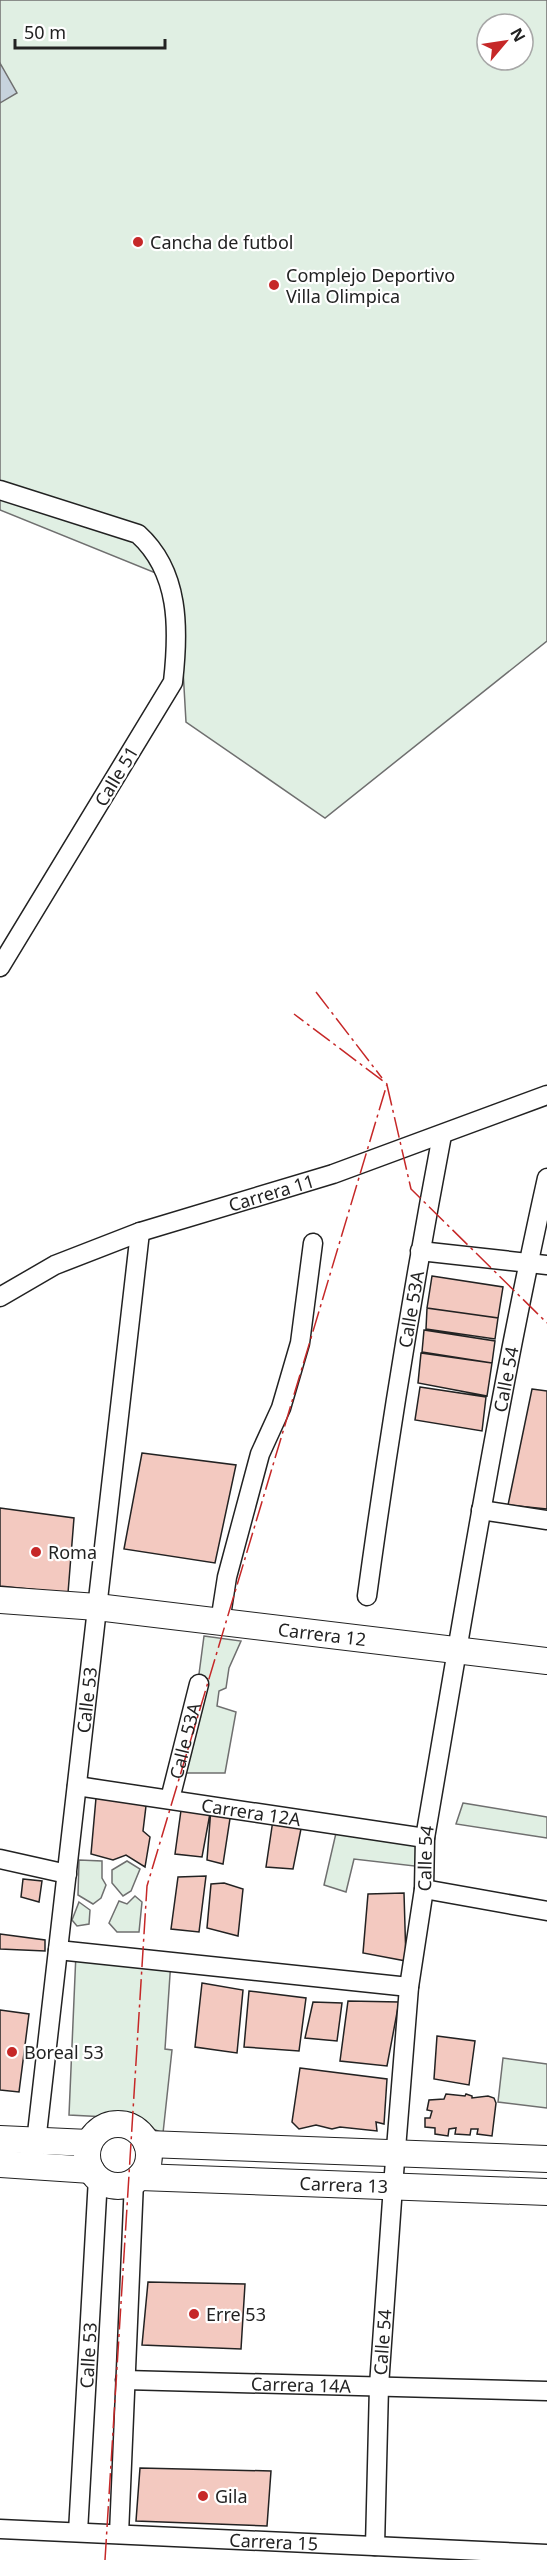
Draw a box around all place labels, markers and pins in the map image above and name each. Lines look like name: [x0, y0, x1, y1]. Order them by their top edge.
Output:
place label: Cancha de futbol: [150, 230, 293, 254]
marker: Cancha de futbol: [131, 235, 145, 249]
place label: Complejo Deportivo Villa Olimpica: [286, 263, 455, 308]
marker: Complejo Deportivo Villa Olimpica: [267, 278, 281, 292]
place label: Roma: [48, 1540, 97, 1564]
marker: Roma: [29, 1545, 43, 1559]
place label: Boreal 53: [24, 2040, 104, 2064]
marker: Boreal 53: [5, 2045, 19, 2059]
place label: Erre 53: [206, 2302, 266, 2326]
marker: Erre 53: [187, 2307, 201, 2321]
place label: Gila: [215, 2484, 248, 2508]
marker: Gila: [196, 2489, 210, 2503]

